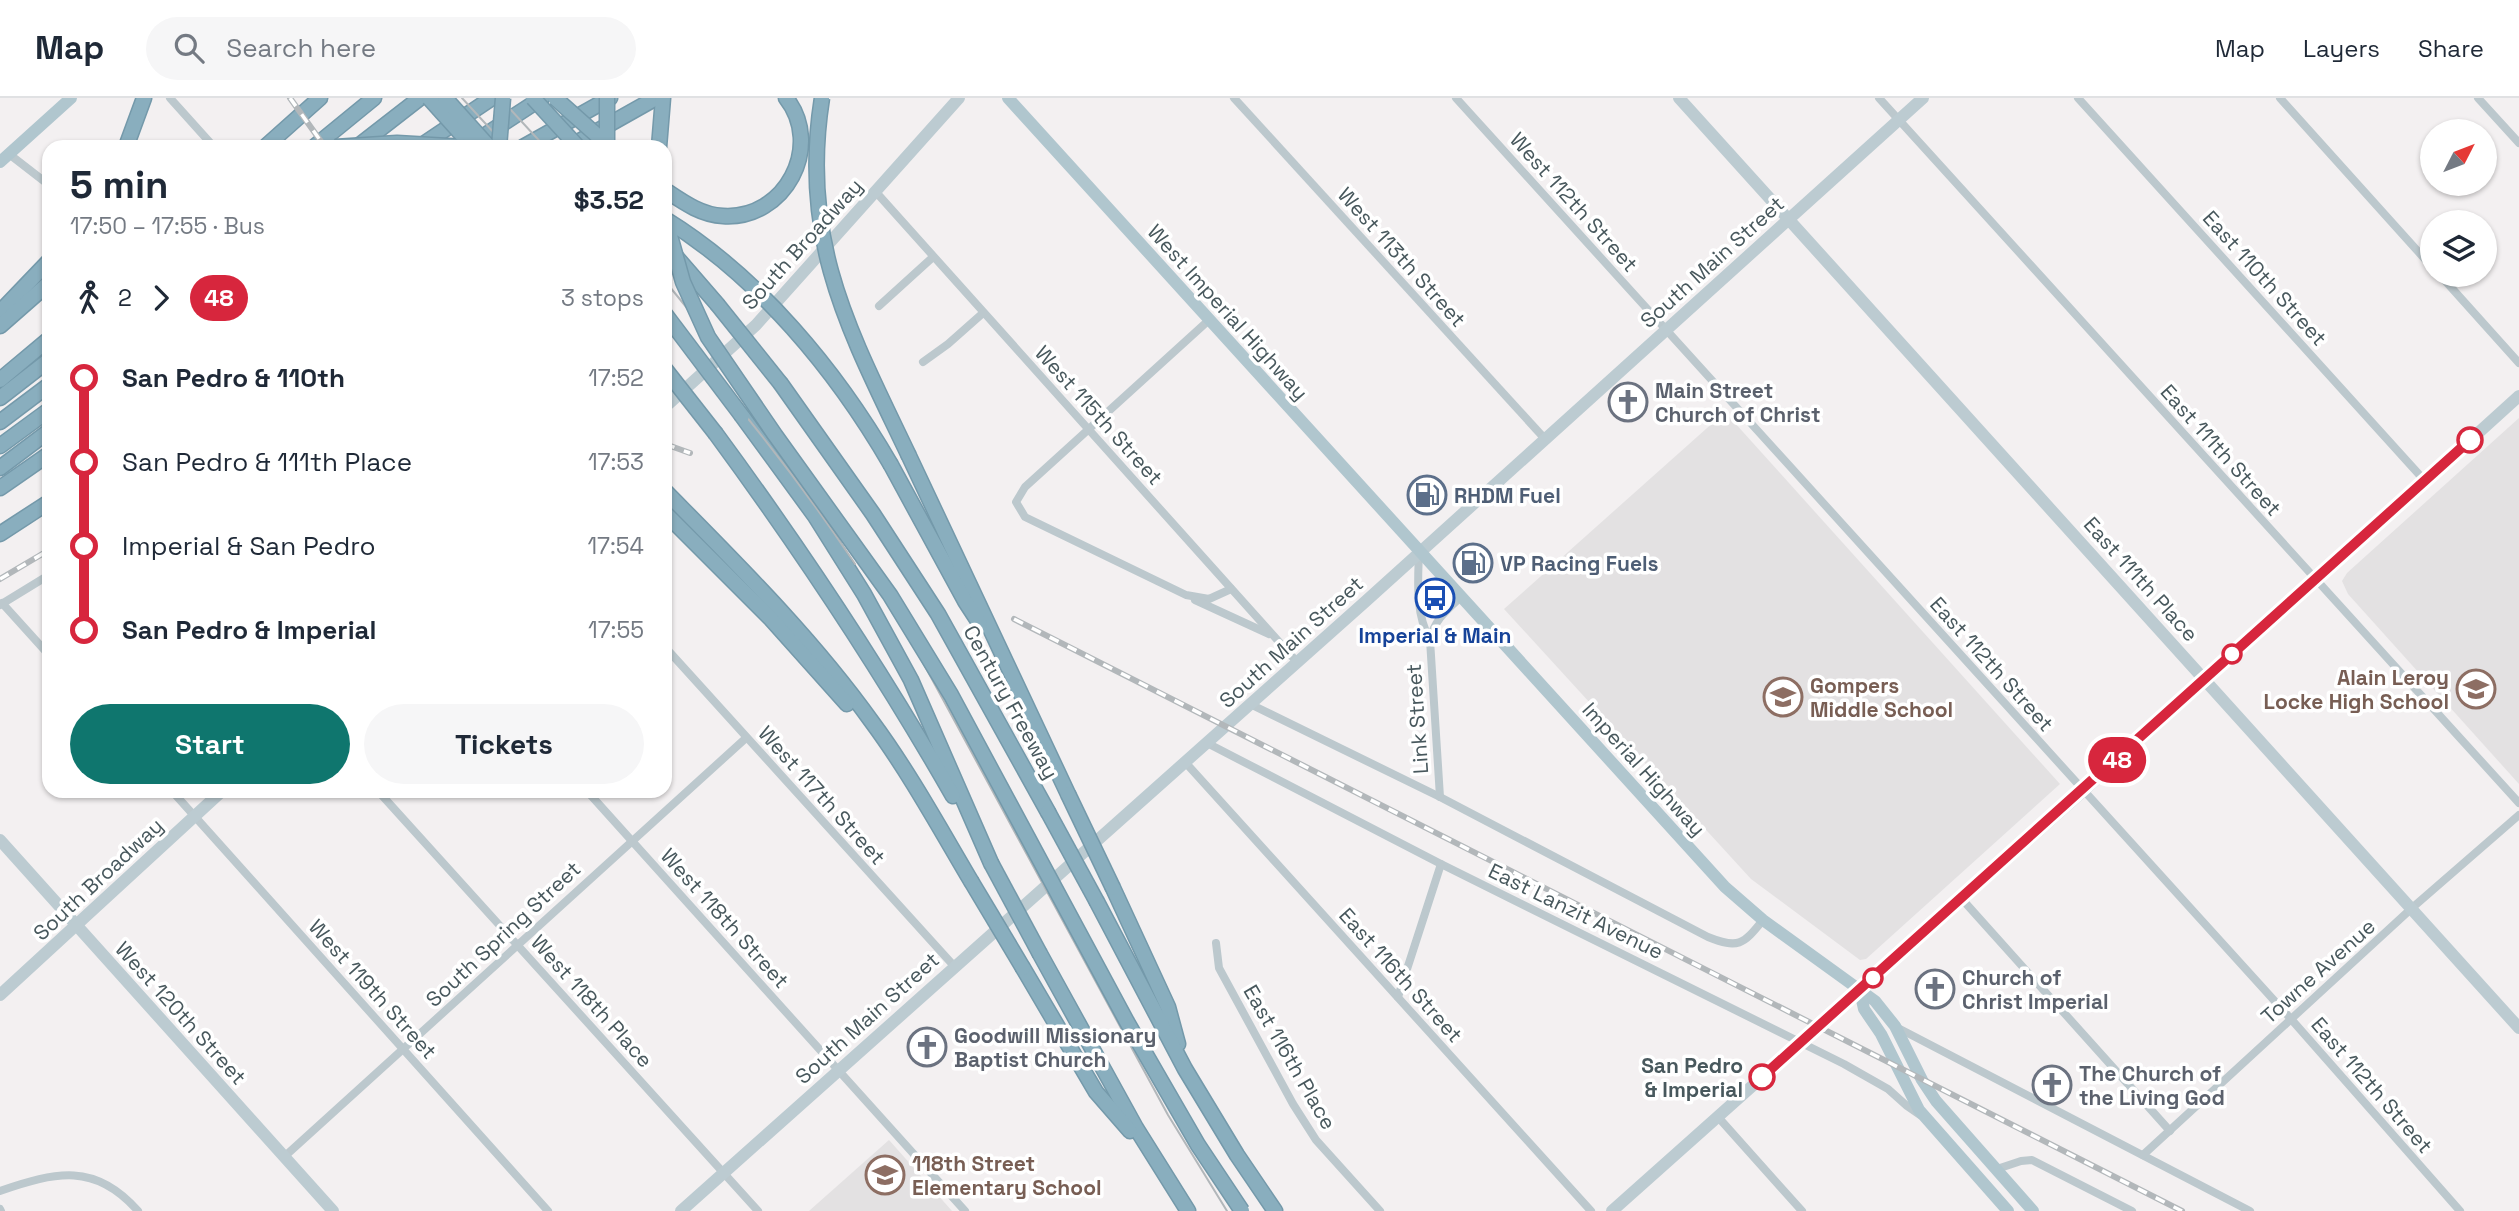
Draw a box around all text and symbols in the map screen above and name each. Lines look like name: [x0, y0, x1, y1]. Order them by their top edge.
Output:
search box: [146, 17, 636, 80]
text: Map: [35, 27, 104, 69]
icon: search: [170, 29, 208, 67]
text: Search here: [226, 31, 376, 65]
text: Map: [2215, 33, 2265, 64]
text: Layers: [2303, 33, 2380, 64]
text: Share: [2418, 33, 2484, 64]
north arrow: [2420, 119, 2497, 196]
map controls: [2420, 119, 2497, 287]
street label: West 112th Street: [1504, 127, 1644, 277]
text: 5 min: [70, 161, 168, 209]
street label: South Broadway: [736, 173, 868, 315]
street label: West 113th Street: [1332, 182, 1472, 332]
text: $3.52: [574, 183, 644, 217]
street label: South Main Street: [1634, 190, 1790, 334]
street label: East 110th Street: [2197, 205, 2333, 351]
button: layers: [2420, 210, 2497, 287]
text: 17:50 – 17:55 · Bus: [70, 211, 265, 241]
street label: West Imperial Highway: [1142, 218, 1314, 406]
icon: walk: [70, 279, 108, 317]
icon: forward: [142, 279, 180, 317]
text: 48: [204, 282, 234, 313]
text: 2: [118, 283, 132, 313]
text: 3 stops: [561, 283, 644, 313]
street label: West 115th Street: [1029, 340, 1169, 490]
text: San Pedro & 110th: [122, 361, 345, 395]
text: 17:52: [588, 363, 644, 393]
place label: Main Street Church of Christ: [1655, 377, 1820, 428]
street label: East 111th Street: [2155, 378, 2287, 522]
church icon: Main Street Church of Christ: [1607, 381, 1649, 423]
unlabelled marker: [2457, 427, 2483, 453]
text: San Pedro & 111th Place: [122, 445, 412, 479]
text: 17:53: [588, 447, 644, 477]
fuel station icon: RHDM Fuel: [1406, 474, 1448, 516]
place label: RHDM Fuel: [1454, 482, 1561, 509]
street label: East 111th Place: [2078, 511, 2204, 647]
text: Imperial & San Pedro: [122, 529, 376, 563]
text: 17:54: [587, 531, 644, 561]
fuel station icon: VP Racing Fuels: [1452, 542, 1494, 584]
place label: VP Racing Fuels: [1500, 550, 1659, 577]
street label: South Main Street: [1213, 570, 1369, 714]
bus stop icon: Imperial & Main: [1414, 577, 1456, 619]
street label: East 112th Street: [1924, 591, 2060, 737]
text: San Pedro & Imperial: [122, 613, 377, 647]
text: 17:55: [588, 615, 644, 645]
street label: Century Freeway: [957, 620, 1065, 784]
place label: Imperial & Main: [1359, 622, 1511, 649]
unlabelled marker: [2222, 644, 2242, 664]
street label: Link Street: [1400, 663, 1434, 775]
place label: Alain Leroy Locke High School: [2264, 664, 2449, 715]
school or university icon: Alain Leroy Locke High School: [2455, 668, 2497, 710]
place label: Gompers Middle School: [1810, 672, 1953, 723]
school or university icon: Gompers Middle School: [1762, 676, 1804, 718]
street label: Imperial Highway: [1577, 696, 1711, 842]
button: Start: [70, 704, 350, 784]
button: Tickets: [364, 704, 644, 784]
street label: West 117th Street: [752, 720, 892, 870]
line badge: 48: [2086, 737, 2148, 783]
text: 48: [2102, 744, 2132, 775]
street label: South Broadway: [27, 812, 169, 946]
street label: West 118th Street: [655, 842, 795, 994]
street label: South Spring Street: [420, 855, 586, 1013]
street label: East Lanzit Avenue: [1484, 857, 1668, 965]
street label: East 116th Street: [1333, 902, 1469, 1048]
street label: West 119th Street: [303, 913, 443, 1065]
street label: Towne Avenue: [2255, 913, 2381, 1029]
street label: West 118th Place: [525, 929, 659, 1073]
street label: West 120th Street: [110, 936, 252, 1090]
street label: South Main Street: [789, 946, 945, 1090]
place label: Church of Christ Imperial: [1962, 964, 2109, 1015]
unlabelled marker: [1863, 968, 1883, 988]
church icon: Church of Christ Imperial: [1914, 968, 1956, 1010]
street label: East 116th Place: [1238, 980, 1342, 1134]
street label: East 112th Street: [2305, 1011, 2439, 1159]
place label: Goodwill Missionary Baptist Church: [954, 1022, 1156, 1073]
church icon: Goodwill Missionary Baptist Church: [906, 1026, 948, 1068]
place label: San Pedro & Imperial: [1641, 1052, 1743, 1103]
place label: The Church of the Living God: [2079, 1060, 2225, 1111]
marker: San Pedro & Imperial: [1749, 1064, 1775, 1090]
church icon: The Church of the Living God: [2031, 1064, 2073, 1106]
place label: 118th Street Elementary School: [912, 1150, 1102, 1201]
school or university icon: 118th Street Elementary School: [864, 1154, 906, 1196]

